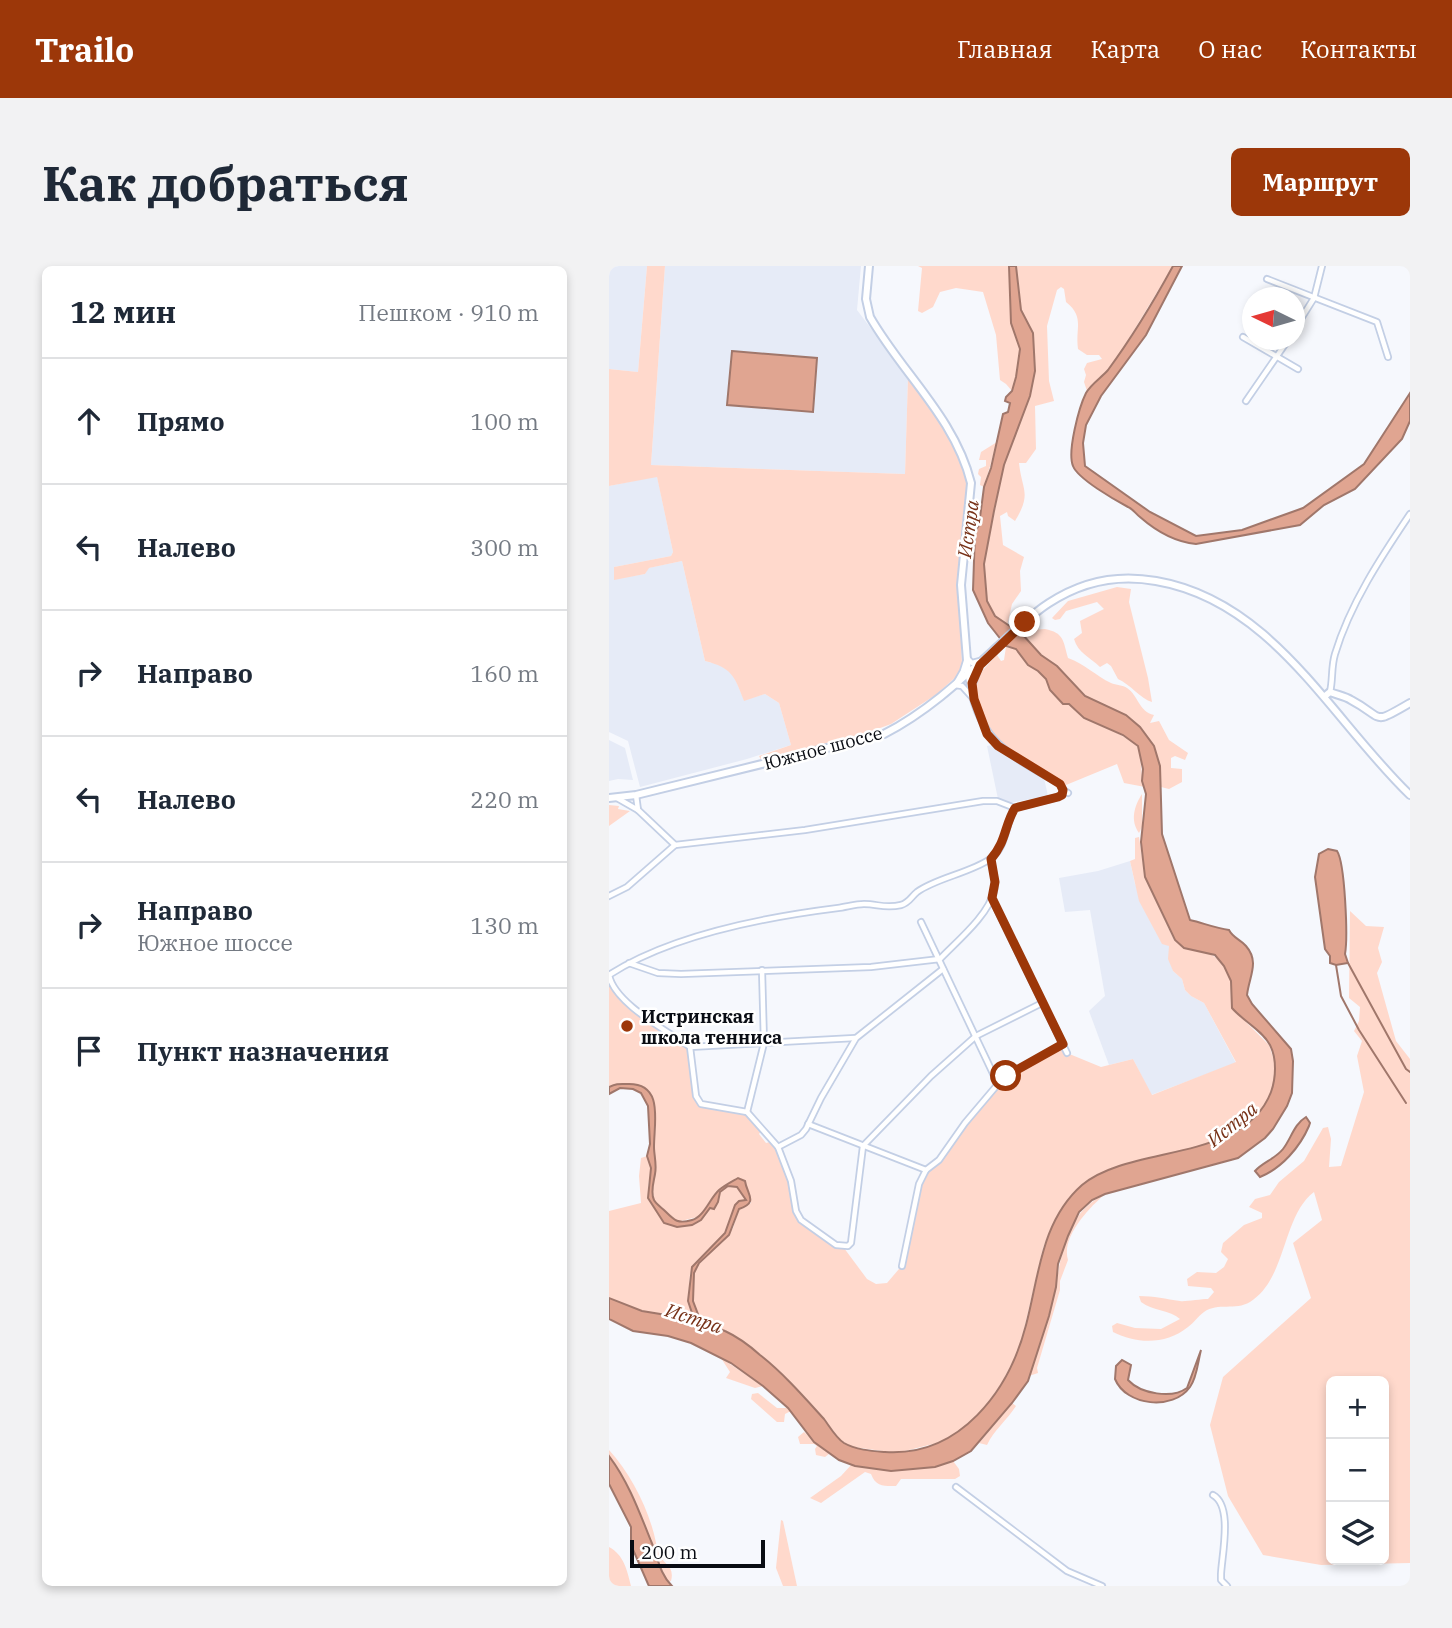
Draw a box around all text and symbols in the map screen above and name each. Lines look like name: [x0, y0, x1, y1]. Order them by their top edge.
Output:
text: Trailo: [35, 28, 134, 71]
text: Главная: [957, 33, 1053, 65]
text: Карта: [1091, 33, 1160, 65]
text: О нас: [1198, 33, 1262, 65]
text: Контакты: [1300, 33, 1417, 65]
button: Маршрут: [1231, 148, 1410, 216]
text: Как добраться: [42, 151, 409, 214]
north arrow: [1242, 287, 1305, 350]
text: 12 мин: [70, 292, 176, 331]
text: Пешком · 910 m: [358, 297, 539, 327]
icon: ahead: [70, 402, 108, 440]
text: Прямо: [137, 404, 225, 438]
text: 100 m: [470, 406, 539, 436]
water label: Истра: [952, 498, 984, 561]
icon: left: [70, 528, 108, 566]
text: Налево: [137, 530, 236, 564]
text: 300 m: [470, 532, 539, 562]
route end: [1009, 606, 1040, 637]
icon: right: [70, 654, 108, 692]
text: Направо: [137, 656, 253, 690]
text: 160 m: [470, 658, 539, 688]
street label: Южное шоссе: [761, 721, 885, 775]
icon: left: [70, 780, 108, 818]
text: Налево: [137, 782, 236, 816]
text: 220 m: [470, 784, 539, 814]
text: Направо: [137, 893, 253, 927]
icon: right: [70, 906, 108, 944]
text: 130 m: [470, 910, 539, 940]
text: Южное шоссе: [137, 927, 293, 957]
place label: Истринская школа тенниса: [641, 1005, 782, 1049]
marker: Истринская школа тенниса: [619, 1018, 635, 1034]
icon: arrive: [70, 1032, 108, 1070]
text: Пункт назначения: [137, 1034, 389, 1068]
route start: [990, 1060, 1021, 1091]
water label: Истра: [1201, 1096, 1263, 1152]
water label: Истра: [662, 1297, 726, 1339]
map controls: [1326, 1376, 1389, 1565]
button: +: [1326, 1376, 1389, 1439]
button: −: [1326, 1439, 1389, 1502]
button: layers: [1326, 1502, 1389, 1565]
scale bar: [630, 1537, 765, 1569]
text: 200 m: [641, 1540, 698, 1564]

